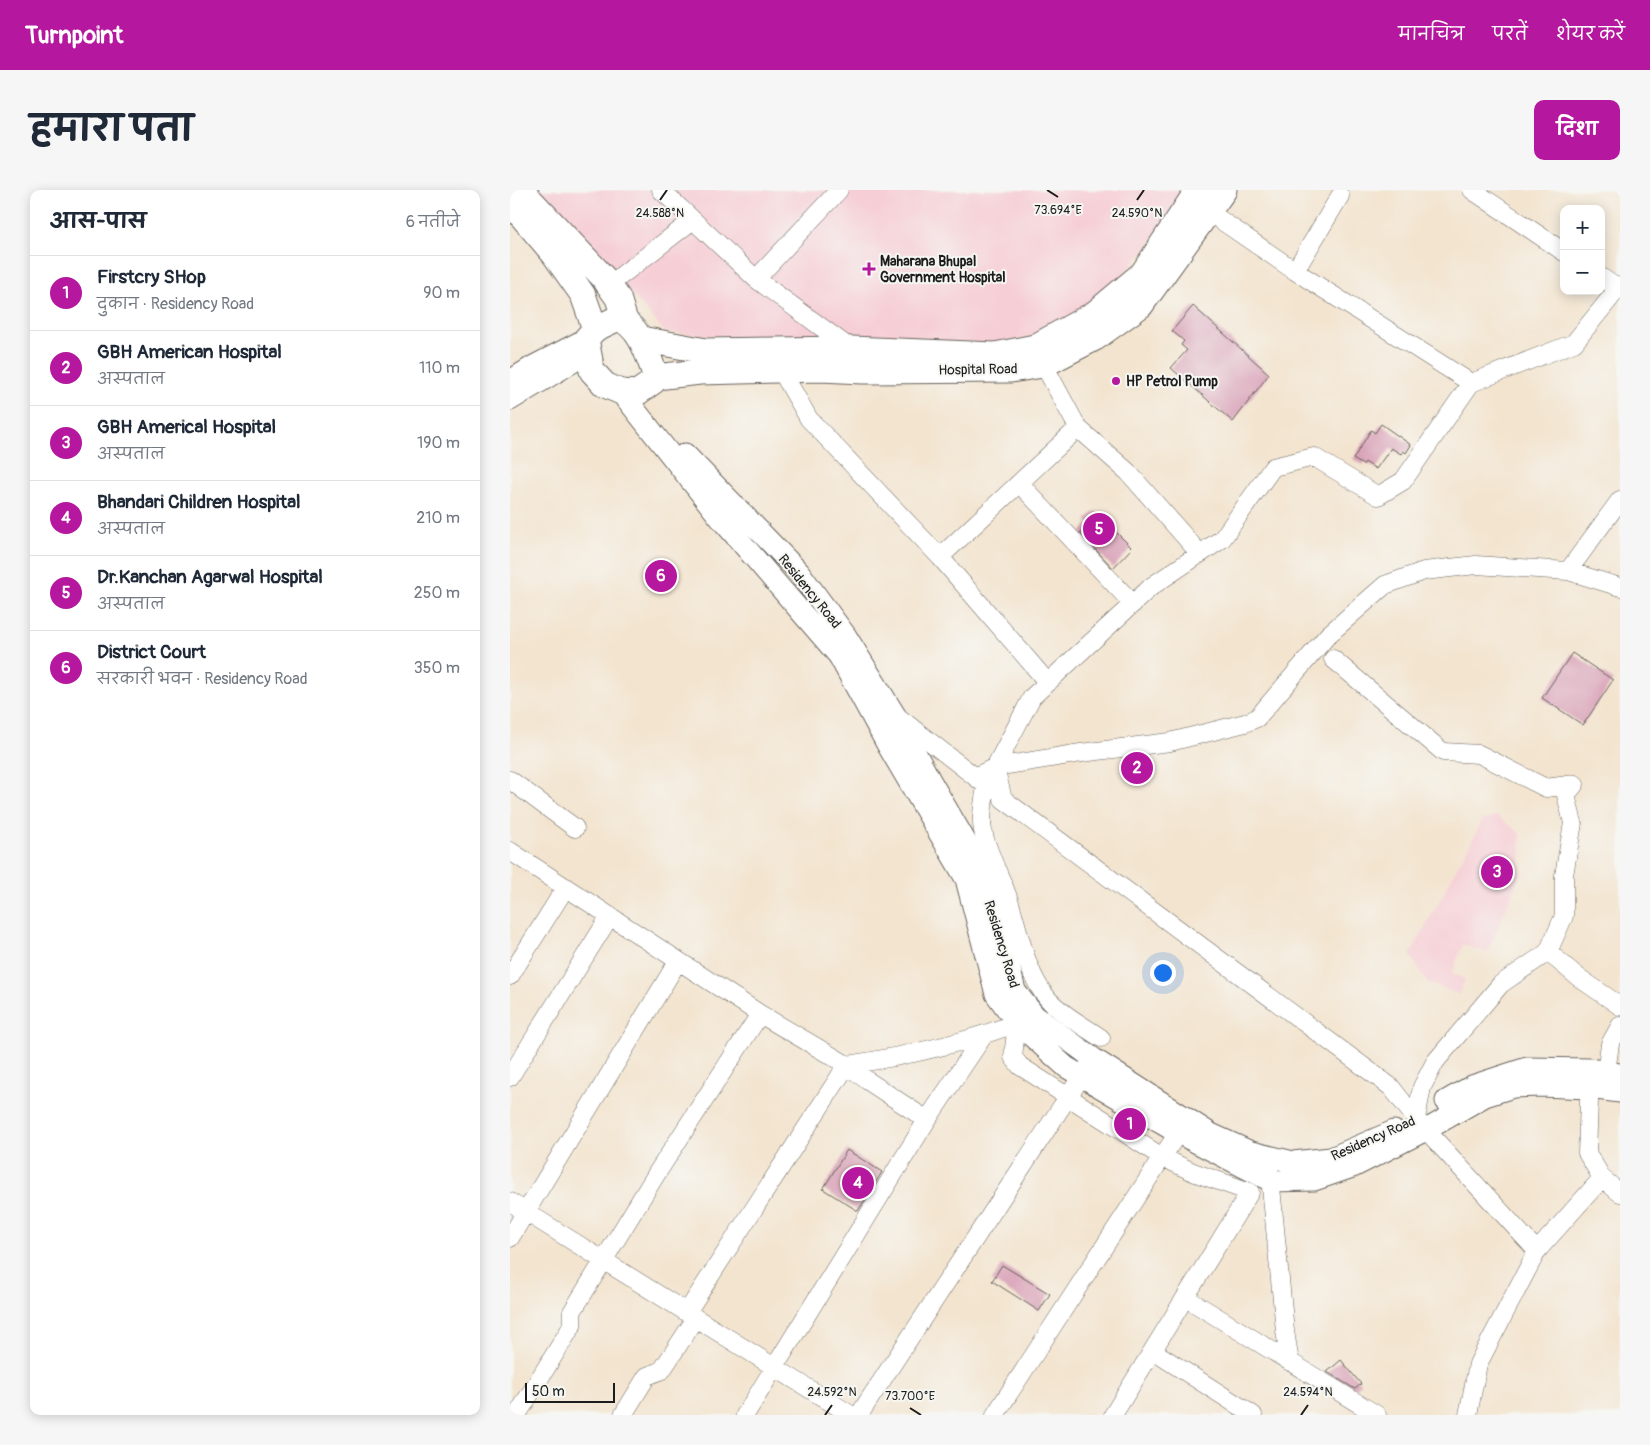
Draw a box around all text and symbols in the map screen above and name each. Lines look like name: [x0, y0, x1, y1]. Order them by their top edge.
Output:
text: Turnpoint: [25, 21, 123, 50]
text: मानचित्र: [1398, 23, 1464, 46]
text: परतें: [1492, 23, 1528, 46]
text: शेयर करें: [1556, 23, 1625, 46]
button: दिशा: [1534, 100, 1620, 160]
text: हमारा पता: [30, 107, 193, 151]
text: 73.694°E: [1034, 203, 1082, 218]
map controls: [1560, 205, 1605, 295]
button: +: [1560, 205, 1605, 250]
text: 24.588°N: [636, 206, 684, 221]
text: 24.590°N: [1112, 206, 1162, 221]
text: आस-पास: [50, 208, 146, 235]
text: 6 नतीजे: [406, 212, 460, 232]
button: −: [1560, 250, 1605, 295]
place label: Maharana Bhupal Government Hospital: [880, 253, 1006, 286]
marker: Maharana Bhupal Government Hospital: [862, 262, 876, 276]
text: Firstcry SHop: [97, 265, 206, 289]
text: 1: [63, 283, 69, 303]
text: 90 m: [423, 283, 460, 303]
text: दुकान · Residency Road: [97, 294, 254, 314]
text: GBH American Hospital: [97, 340, 282, 364]
text: 2: [62, 358, 70, 378]
text: 110 m: [419, 358, 460, 378]
street label: Hospital Road: [938, 360, 1018, 379]
text: अस्पताल: [97, 369, 165, 389]
place label: HP Petrol Pump: [1126, 373, 1218, 390]
marker: HP Petrol Pump: [1110, 375, 1122, 387]
text: GBH Americal Hospital: [97, 415, 276, 439]
text: 3: [62, 433, 70, 453]
text: 190 m: [417, 433, 460, 453]
text: अस्पताल: [97, 444, 165, 464]
text: Bhandari Children Hospital: [97, 490, 301, 514]
text: 4: [61, 508, 71, 528]
text: 210 m: [416, 508, 460, 528]
pin: 5: [1083, 510, 1115, 548]
text: अस्पताल: [97, 519, 165, 539]
street label: Residency Road: [775, 551, 845, 632]
pin: 6: [645, 557, 677, 595]
text: Dr.Kanchan Agarwal Hospital: [97, 565, 323, 589]
text: 5: [62, 583, 70, 603]
text: 250 m: [414, 583, 460, 603]
text: अस्पताल: [97, 594, 165, 614]
text: District Court: [97, 640, 206, 664]
text: 6: [61, 658, 71, 678]
text: 350 m: [414, 658, 460, 678]
text: सरकारी भवन · Residency Road: [97, 669, 308, 689]
pin: 2: [1121, 749, 1153, 787]
pin: 3: [1481, 853, 1513, 891]
street label: Residency Road: [980, 898, 1023, 990]
your location: [1150, 960, 1176, 986]
pin: 1: [1114, 1105, 1146, 1143]
street label: Residency Road: [1328, 1112, 1418, 1165]
pin: 4: [842, 1164, 874, 1202]
scale bar: [525, 1380, 615, 1403]
text: 50 m: [532, 1383, 565, 1400]
text: 24.592°N: [807, 1385, 857, 1400]
text: 24.594°N: [1283, 1385, 1333, 1400]
text: 73.700°E: [885, 1389, 935, 1404]

